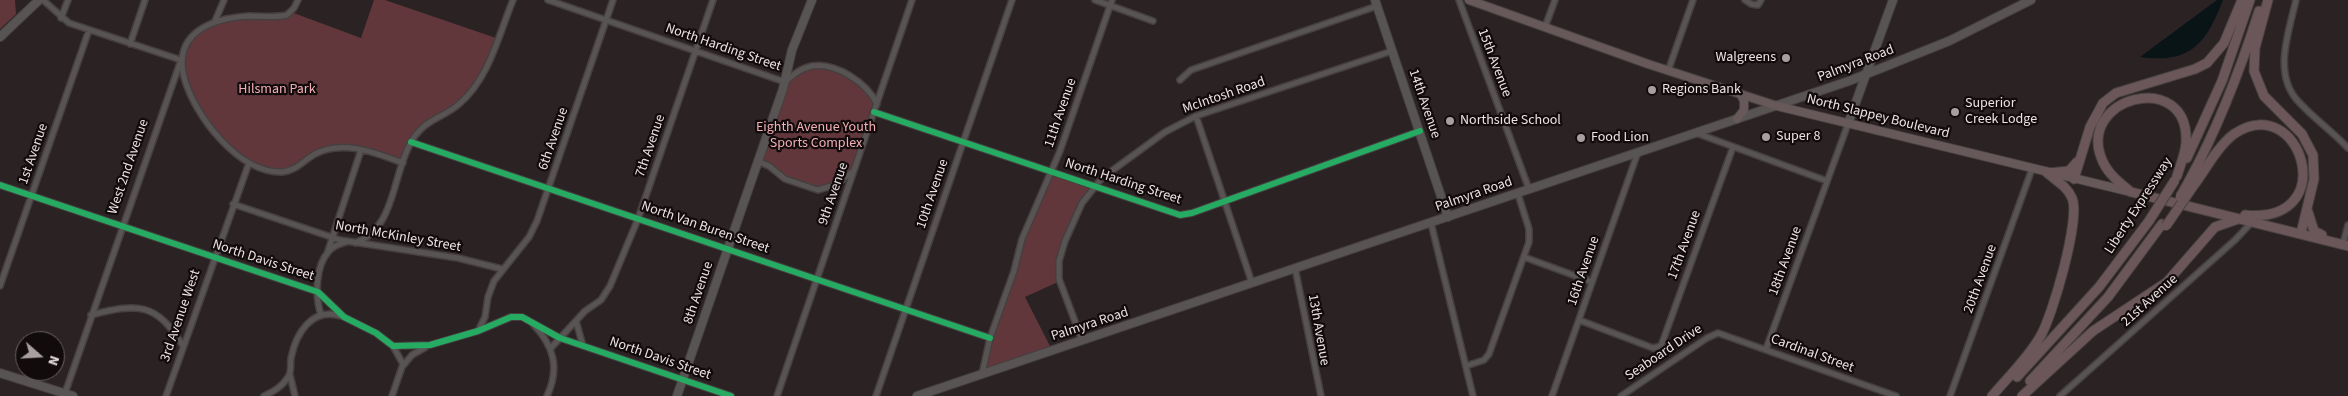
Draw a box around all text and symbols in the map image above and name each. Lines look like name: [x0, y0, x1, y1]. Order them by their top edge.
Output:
street label: North Harding Street: [663, 20, 783, 76]
street label: 15th Avenue: [1473, 26, 1515, 100]
street label: Palmyra Road: [1815, 42, 1897, 86]
place label: Walgreens: [1715, 50, 1776, 66]
marker: Walgreens: [1780, 52, 1792, 64]
street label: 14th Avenue: [1404, 67, 1444, 141]
street label: McIntosh Road: [1180, 74, 1268, 118]
street label: 11th Avenue: [1041, 76, 1081, 150]
park label: Hilsman Park: [238, 82, 316, 98]
place label: Regions Bank: [1662, 82, 1741, 98]
marker: Regions Bank: [1646, 84, 1658, 96]
street label: North Slappey Boulevard: [1805, 91, 1951, 143]
place label: Superior Creek Lodge: [1965, 96, 2037, 128]
street label: 6th Avenue: [535, 105, 573, 173]
marker: Superior Creek Lodge: [1949, 106, 1961, 118]
street label: 7th Avenue: [632, 112, 670, 180]
place label: Northside School: [1460, 113, 1561, 129]
marker: Northside School: [1444, 115, 1456, 127]
street label: West 2nd Avenue: [105, 117, 153, 217]
park label: Eighth Avenue Youth Sports Complex: [756, 120, 876, 152]
street label: 1st Avenue: [16, 121, 52, 187]
place label: Super 8: [1776, 129, 1820, 145]
place label: Food Lion: [1591, 130, 1649, 146]
marker: Super 8: [1760, 131, 1772, 143]
marker: Food Lion: [1575, 132, 1587, 144]
street label: North Harding Street: [1063, 155, 1183, 209]
street label: Liberty Expressway: [2102, 155, 2176, 257]
street label: 10th Avenue: [913, 157, 953, 231]
street label: 9th Avenue: [815, 160, 853, 228]
street label: Palmyra Road: [1433, 174, 1515, 216]
street label: North Van Buren Street: [639, 198, 771, 258]
street label: 17th Avenue: [1665, 208, 1705, 282]
street label: North McKinley Street: [334, 218, 462, 256]
street label: 18th Avenue: [1766, 224, 1806, 298]
street label: 16th Avenue: [1564, 234, 1604, 308]
street label: North Davis Street: [210, 237, 316, 285]
street label: 20th Avenue: [1961, 242, 2001, 316]
street label: 8th Avenue: [680, 259, 718, 327]
street label: 3rd Avenue West: [157, 268, 205, 364]
street label: 21st Avenue: [2118, 271, 2182, 331]
street label: 13th Avenue: [1303, 293, 1333, 367]
street label: Palmyra Road: [1049, 305, 1131, 345]
street label: Seaboard Drive: [1622, 321, 1706, 385]
north arrow: [15, 331, 65, 381]
street label: Cardinal Street: [1768, 331, 1856, 377]
street label: North Davis Street: [607, 334, 713, 384]
text: N: [42, 353, 64, 368]

